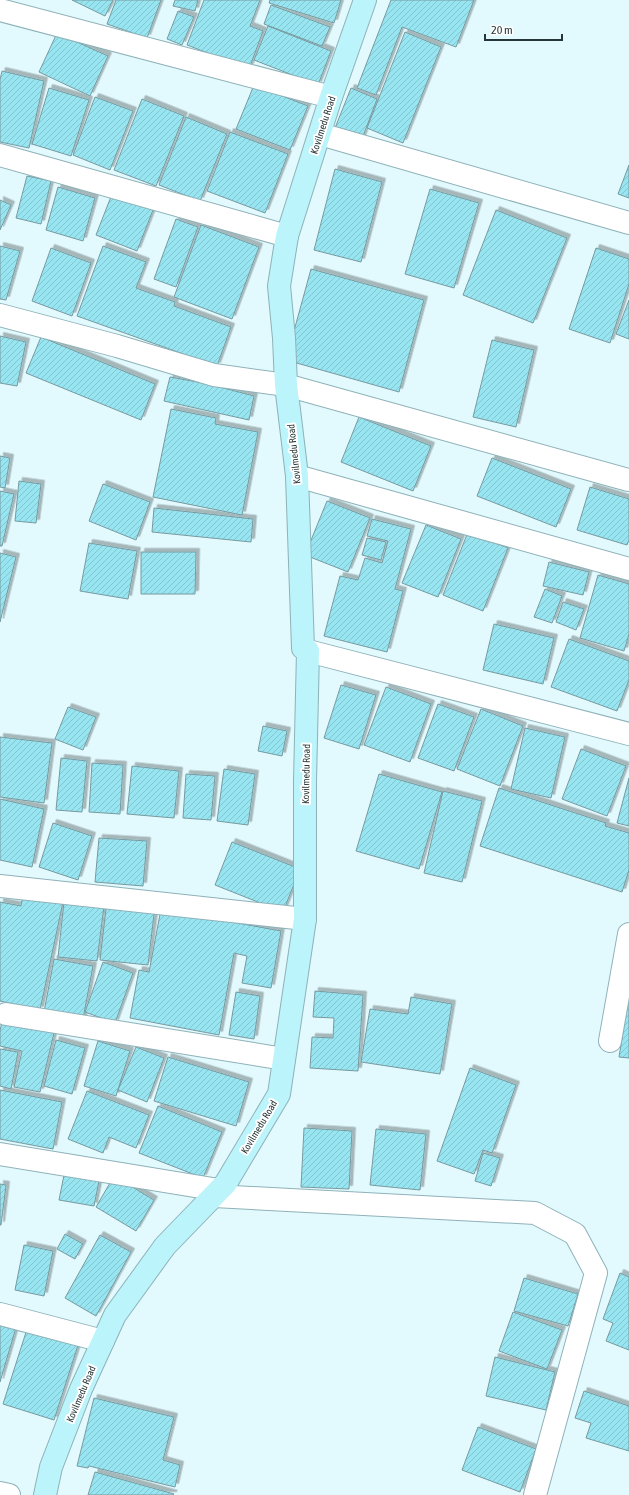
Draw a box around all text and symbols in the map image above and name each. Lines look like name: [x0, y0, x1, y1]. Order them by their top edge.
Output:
scale bar: [485, 16, 562, 42]
text: 20 m: [491, 23, 513, 37]
street label: Kovilmedu Road: [308, 94, 338, 155]
street label: Kovilmedu Road: [285, 423, 303, 484]
street label: Kovilmedu Road: [300, 744, 312, 804]
street label: Kovilmedu Road: [239, 1098, 279, 1156]
street label: Kovilmedu Road: [64, 1364, 98, 1424]

